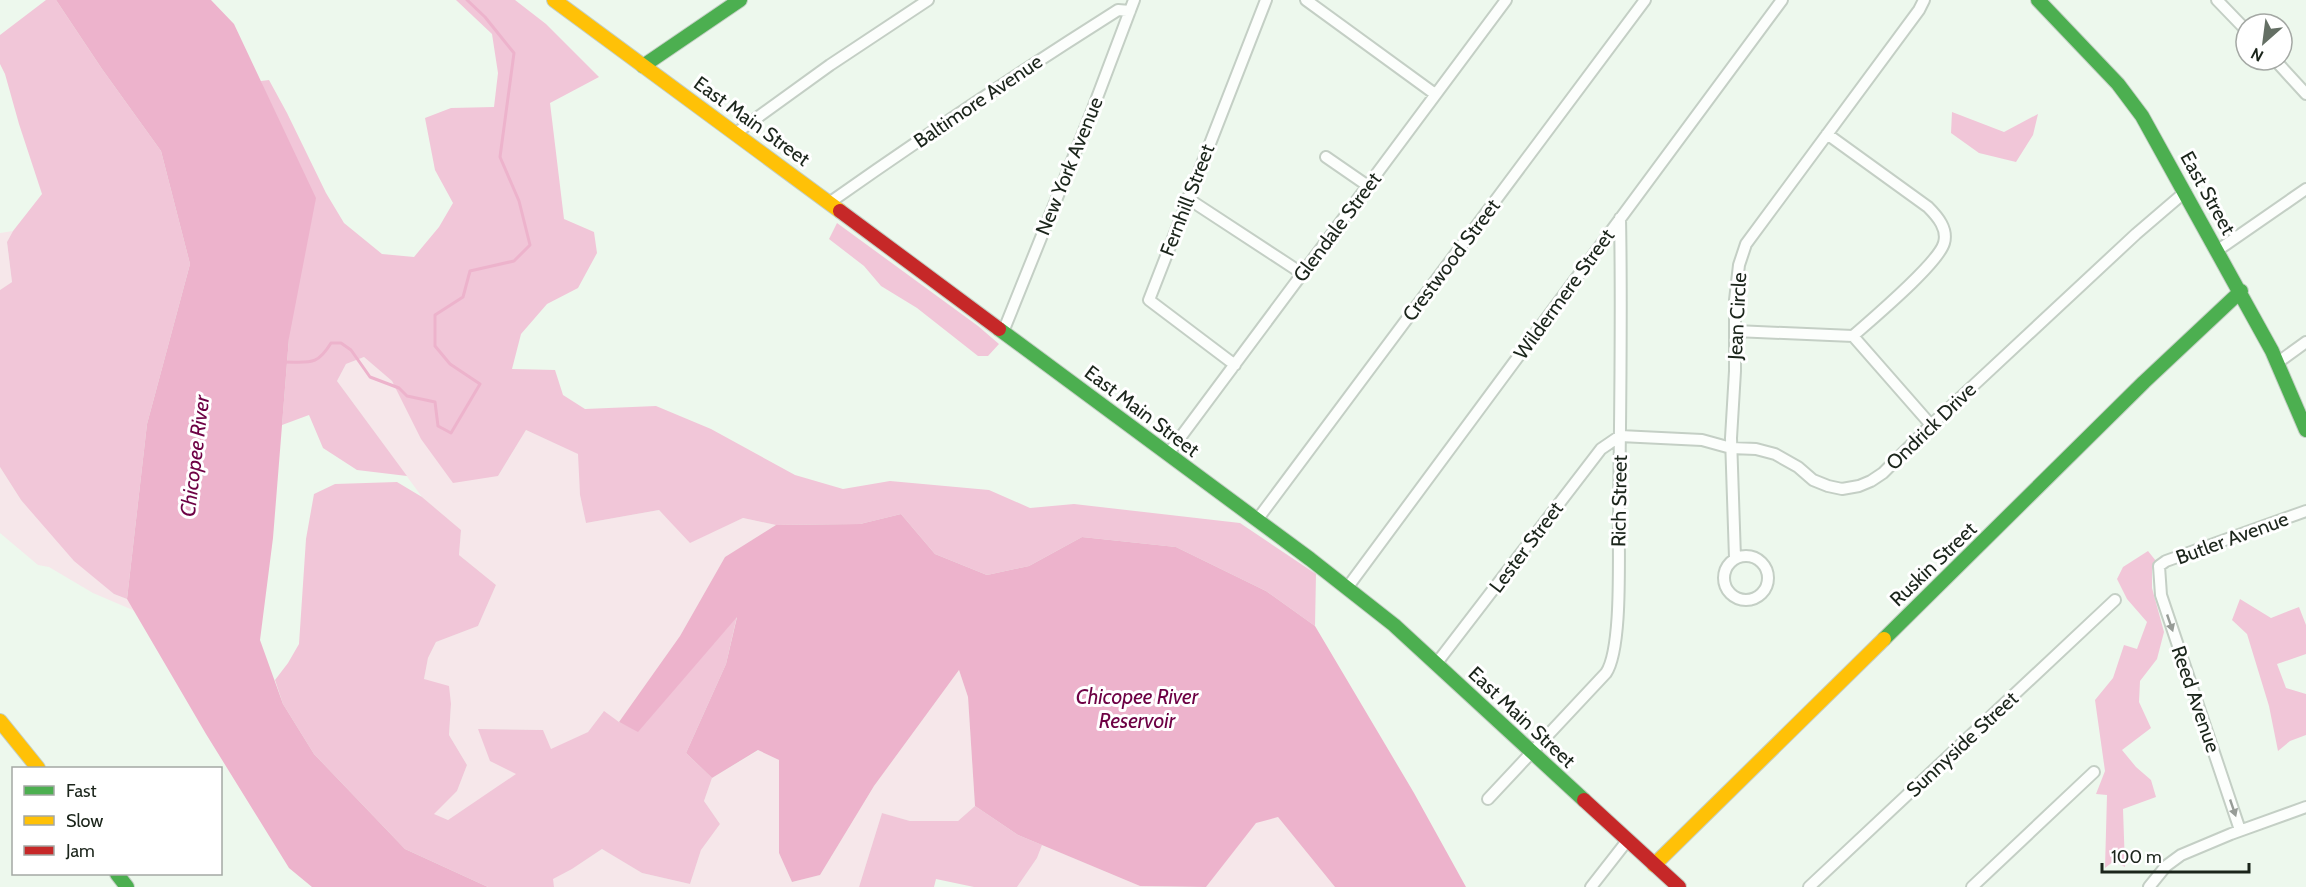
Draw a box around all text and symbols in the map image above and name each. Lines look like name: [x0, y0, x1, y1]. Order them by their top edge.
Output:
north arrow: [2234, 12, 2294, 72]
text: N: [2248, 44, 2267, 66]
street label: Baltimore Avenue: [909, 49, 1047, 153]
street label: East Main Street: [689, 71, 815, 171]
street label: New York Avenue: [1030, 93, 1108, 239]
street label: Fernhill Street: [1155, 141, 1219, 259]
street label: East Street: [2175, 147, 2241, 239]
street label: Glendale Street: [1288, 167, 1386, 286]
street label: Crestwood Street: [1397, 194, 1505, 326]
street label: Wildermere Street: [1509, 224, 1620, 364]
street label: Jean Circle: [1723, 272, 1751, 361]
street label: East Main Street: [1080, 360, 1204, 462]
street label: Ondrick Drive: [1881, 377, 1981, 475]
water label: Chicopee River: [175, 392, 215, 518]
street label: Rich Street: [1606, 455, 1632, 547]
street label: Lester Street: [1484, 497, 1568, 597]
street label: Butler Avenue: [2172, 507, 2292, 569]
street label: Ruskin Street: [1885, 517, 1981, 611]
one-way arrow: [2166, 614, 2176, 632]
street label: Reed Avenue: [2167, 643, 2225, 755]
street label: East Main Street: [1464, 661, 1581, 773]
water label: Chicopee River Reservoir: [1076, 684, 1200, 733]
street label: Sunnyside Street: [1901, 686, 2023, 802]
legend: [12, 767, 222, 875]
text: Fast: [66, 780, 97, 802]
one-way arrow: [2228, 799, 2238, 817]
text: Slow: [66, 810, 103, 832]
scale bar: [2102, 836, 2249, 874]
text: Jam: [65, 840, 95, 862]
text: 100 m: [2111, 846, 2162, 868]

